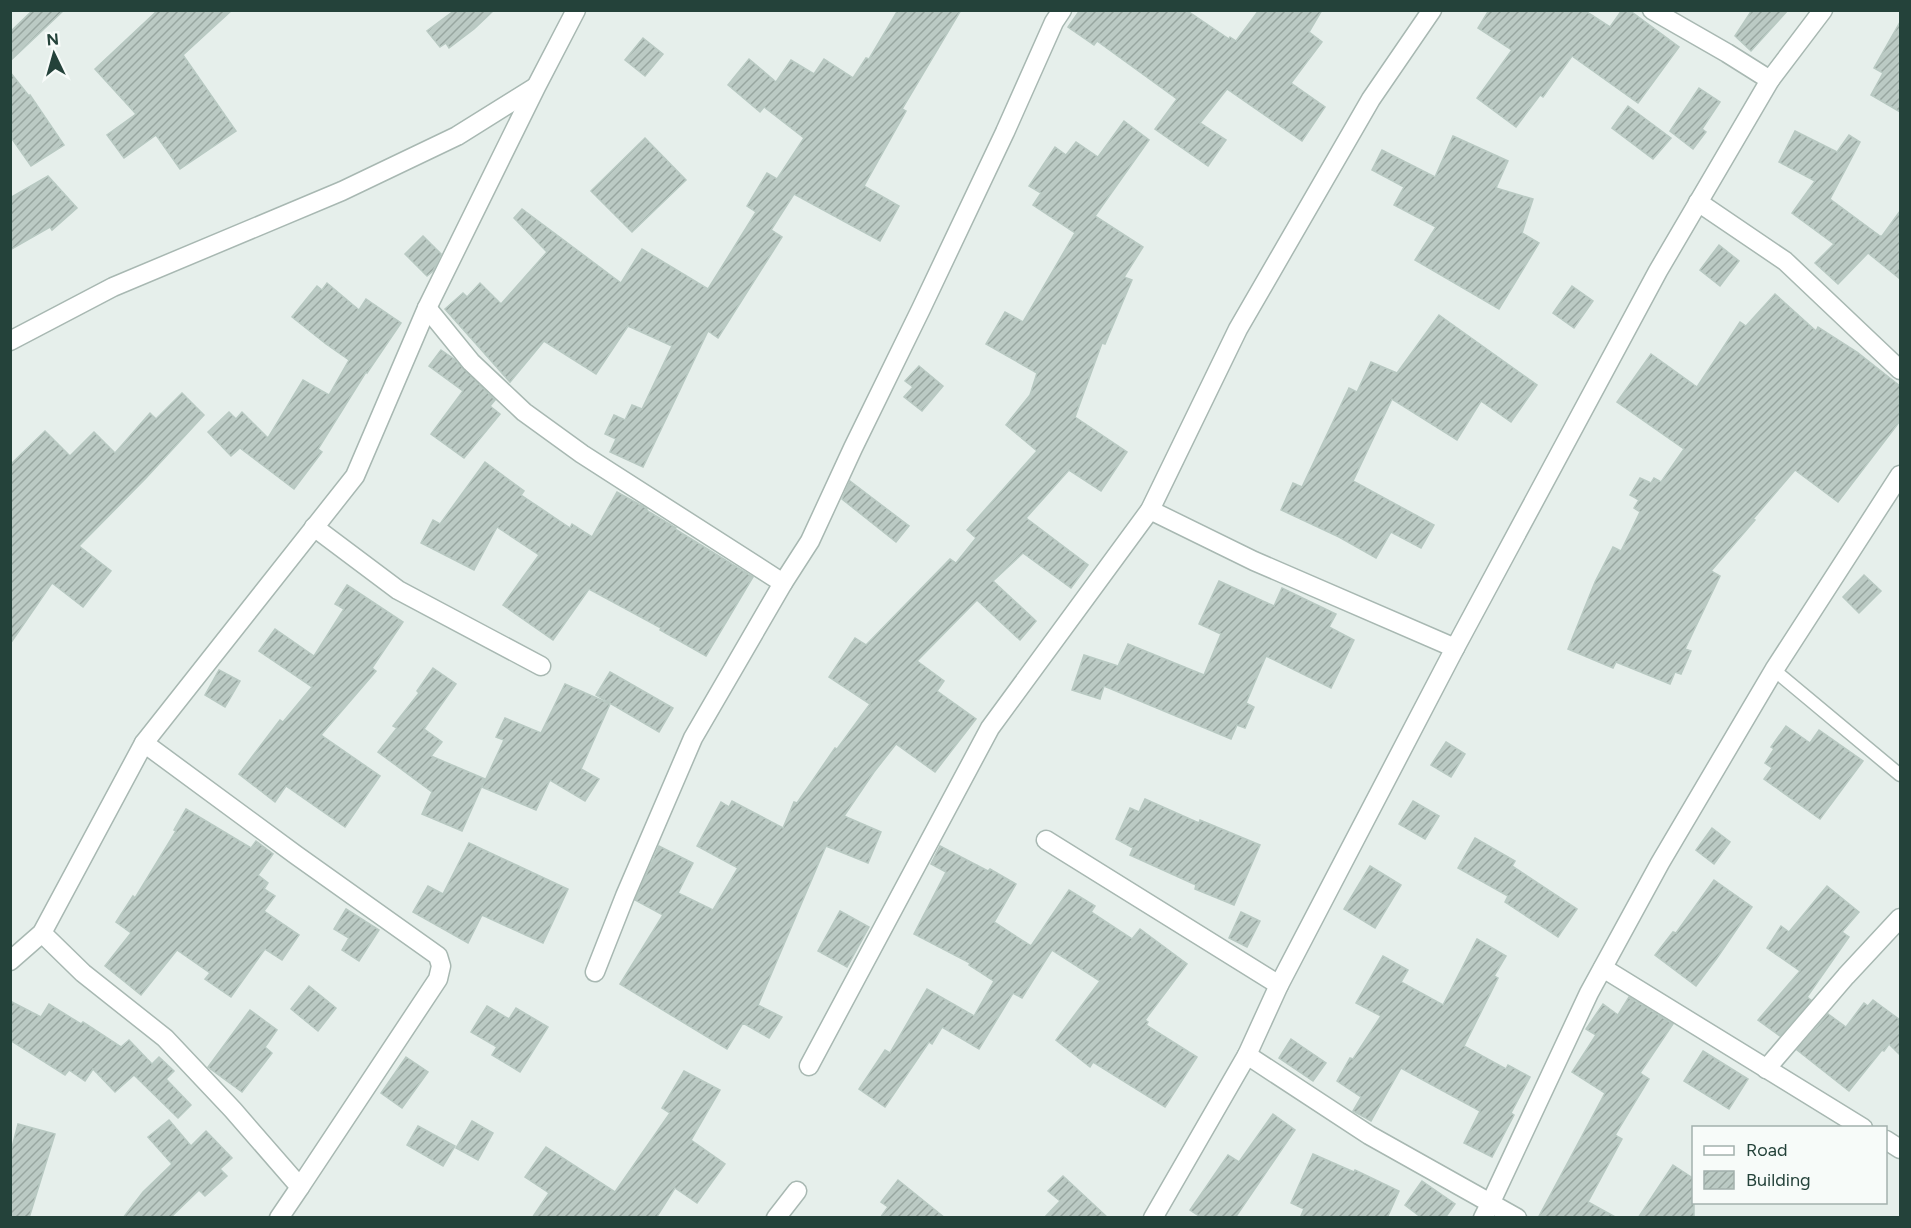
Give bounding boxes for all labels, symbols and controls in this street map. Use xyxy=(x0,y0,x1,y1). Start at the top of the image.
north arrow xyxy=(24,24,84,84)
text: N xyxy=(46,30,60,50)
legend xyxy=(1692,1126,1887,1204)
text: Road xyxy=(1746,1139,1787,1161)
text: Building xyxy=(1746,1169,1811,1191)

